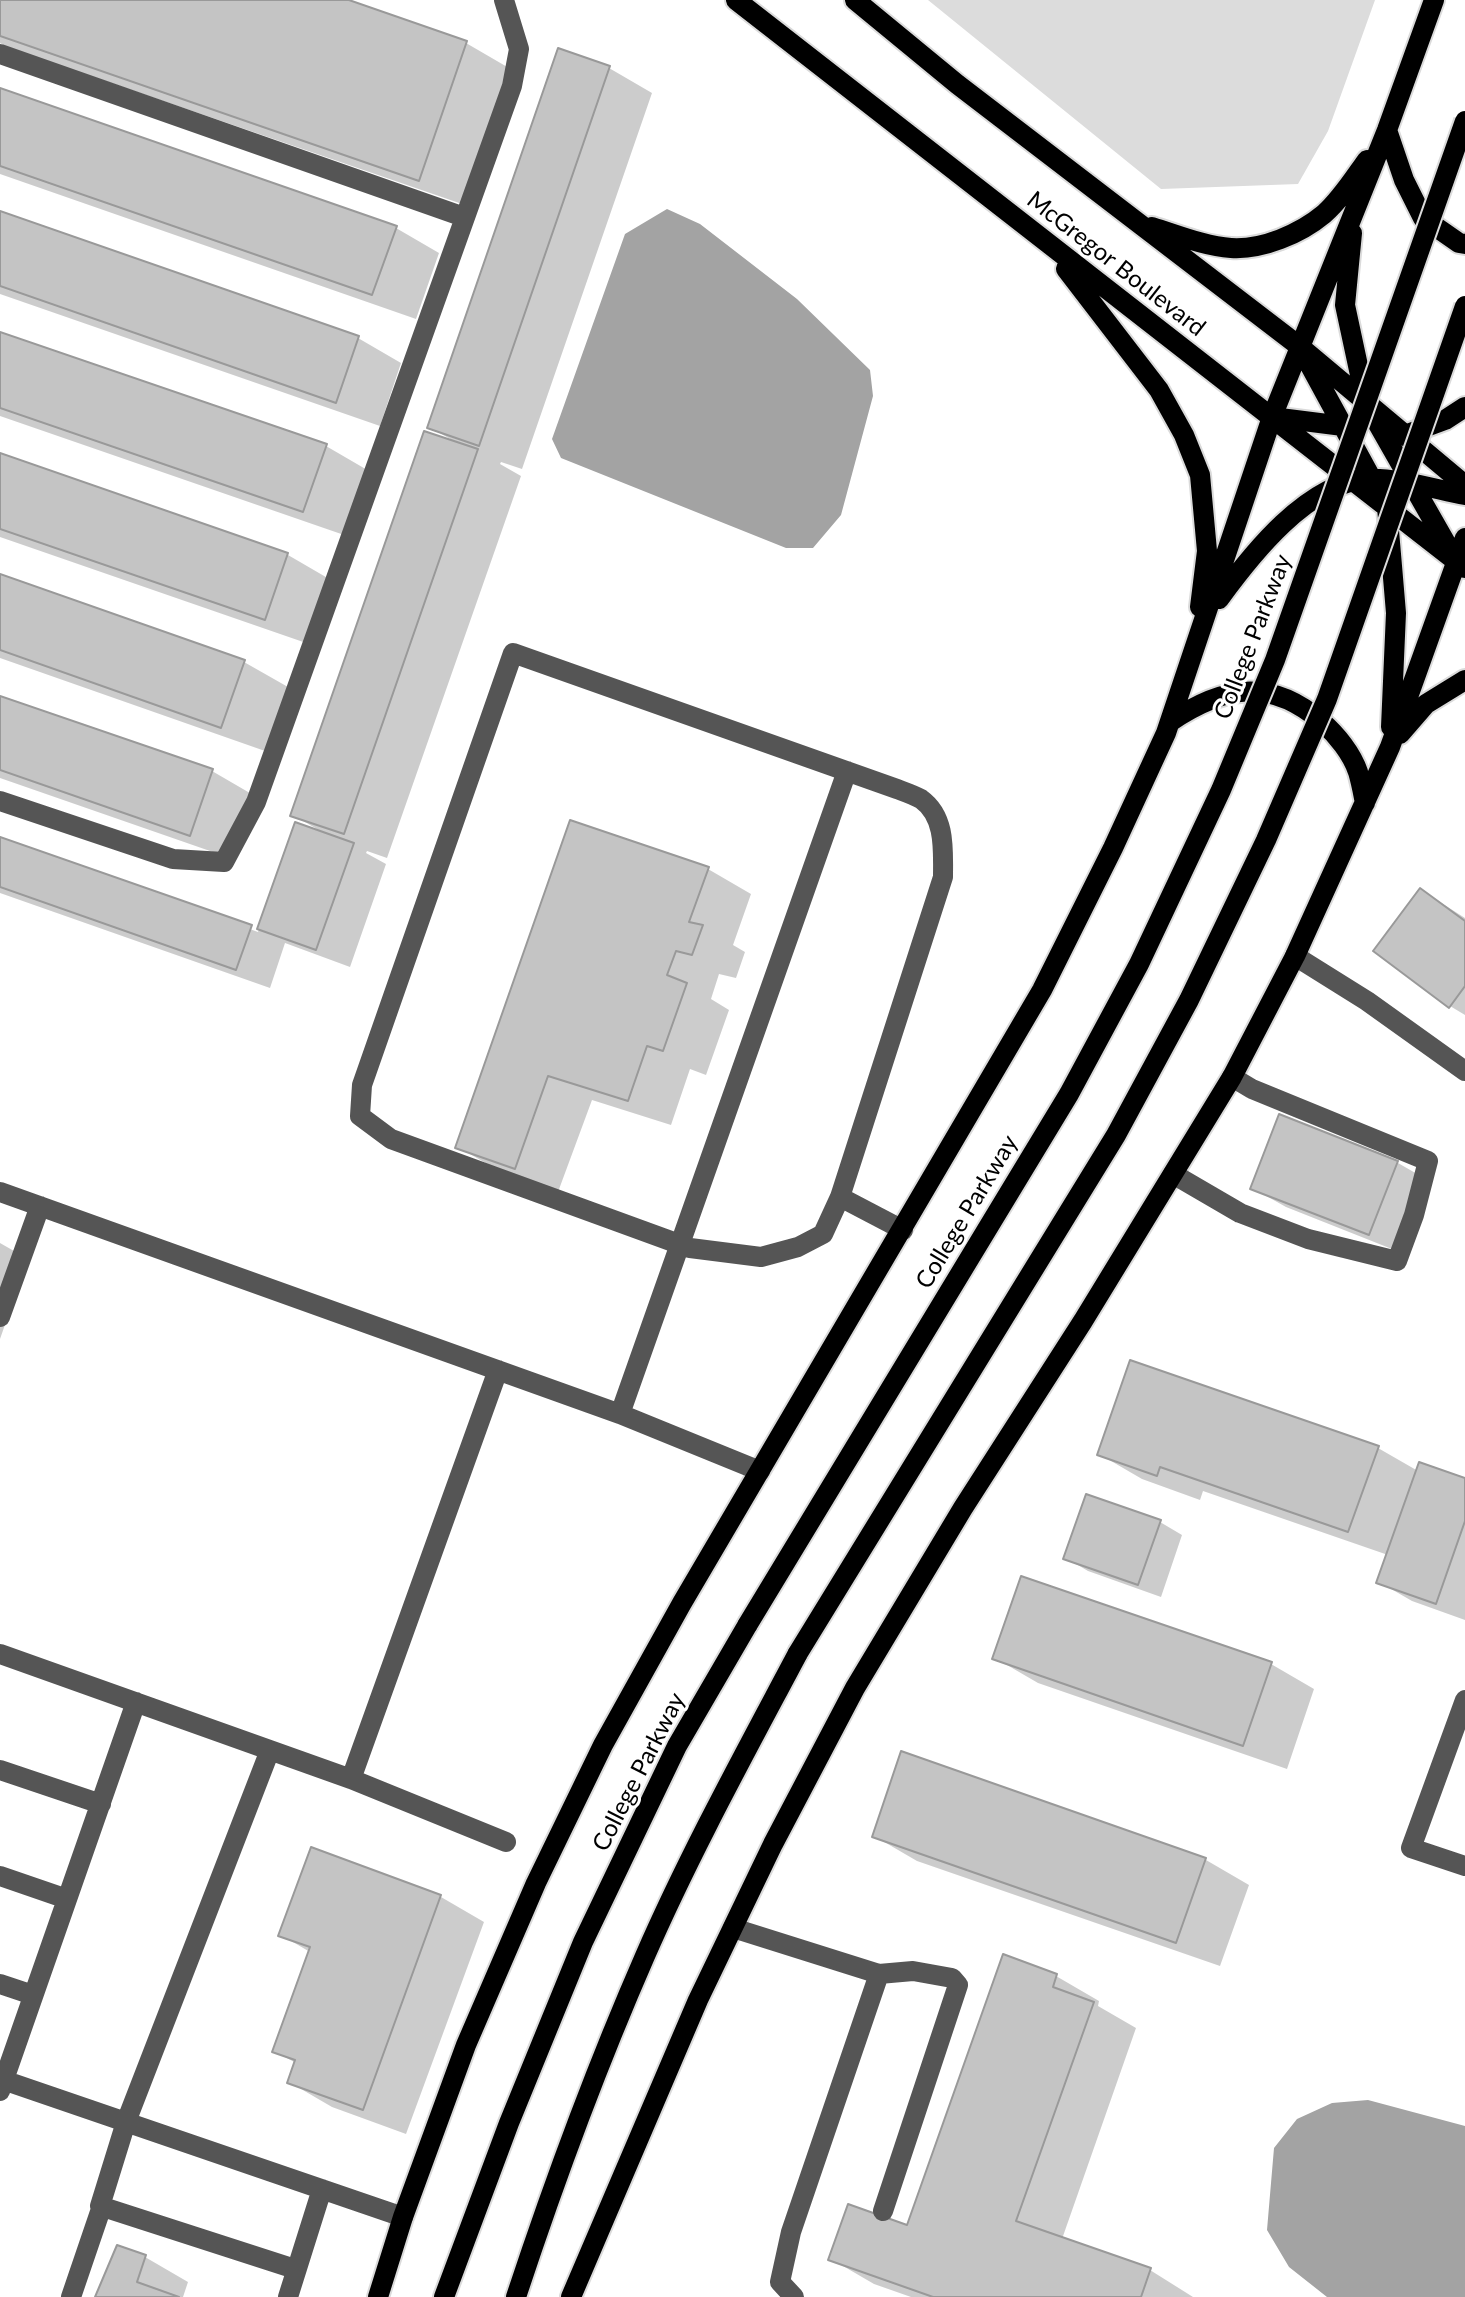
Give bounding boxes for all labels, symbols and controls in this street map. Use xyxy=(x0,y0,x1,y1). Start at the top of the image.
street label: McGregor Boulevard xyxy=(1021,185,1211,343)
street label: College Parkway xyxy=(1208,551,1298,723)
street label: College Parkway xyxy=(910,1130,1024,1294)
street label: College Parkway xyxy=(587,1688,691,1856)

